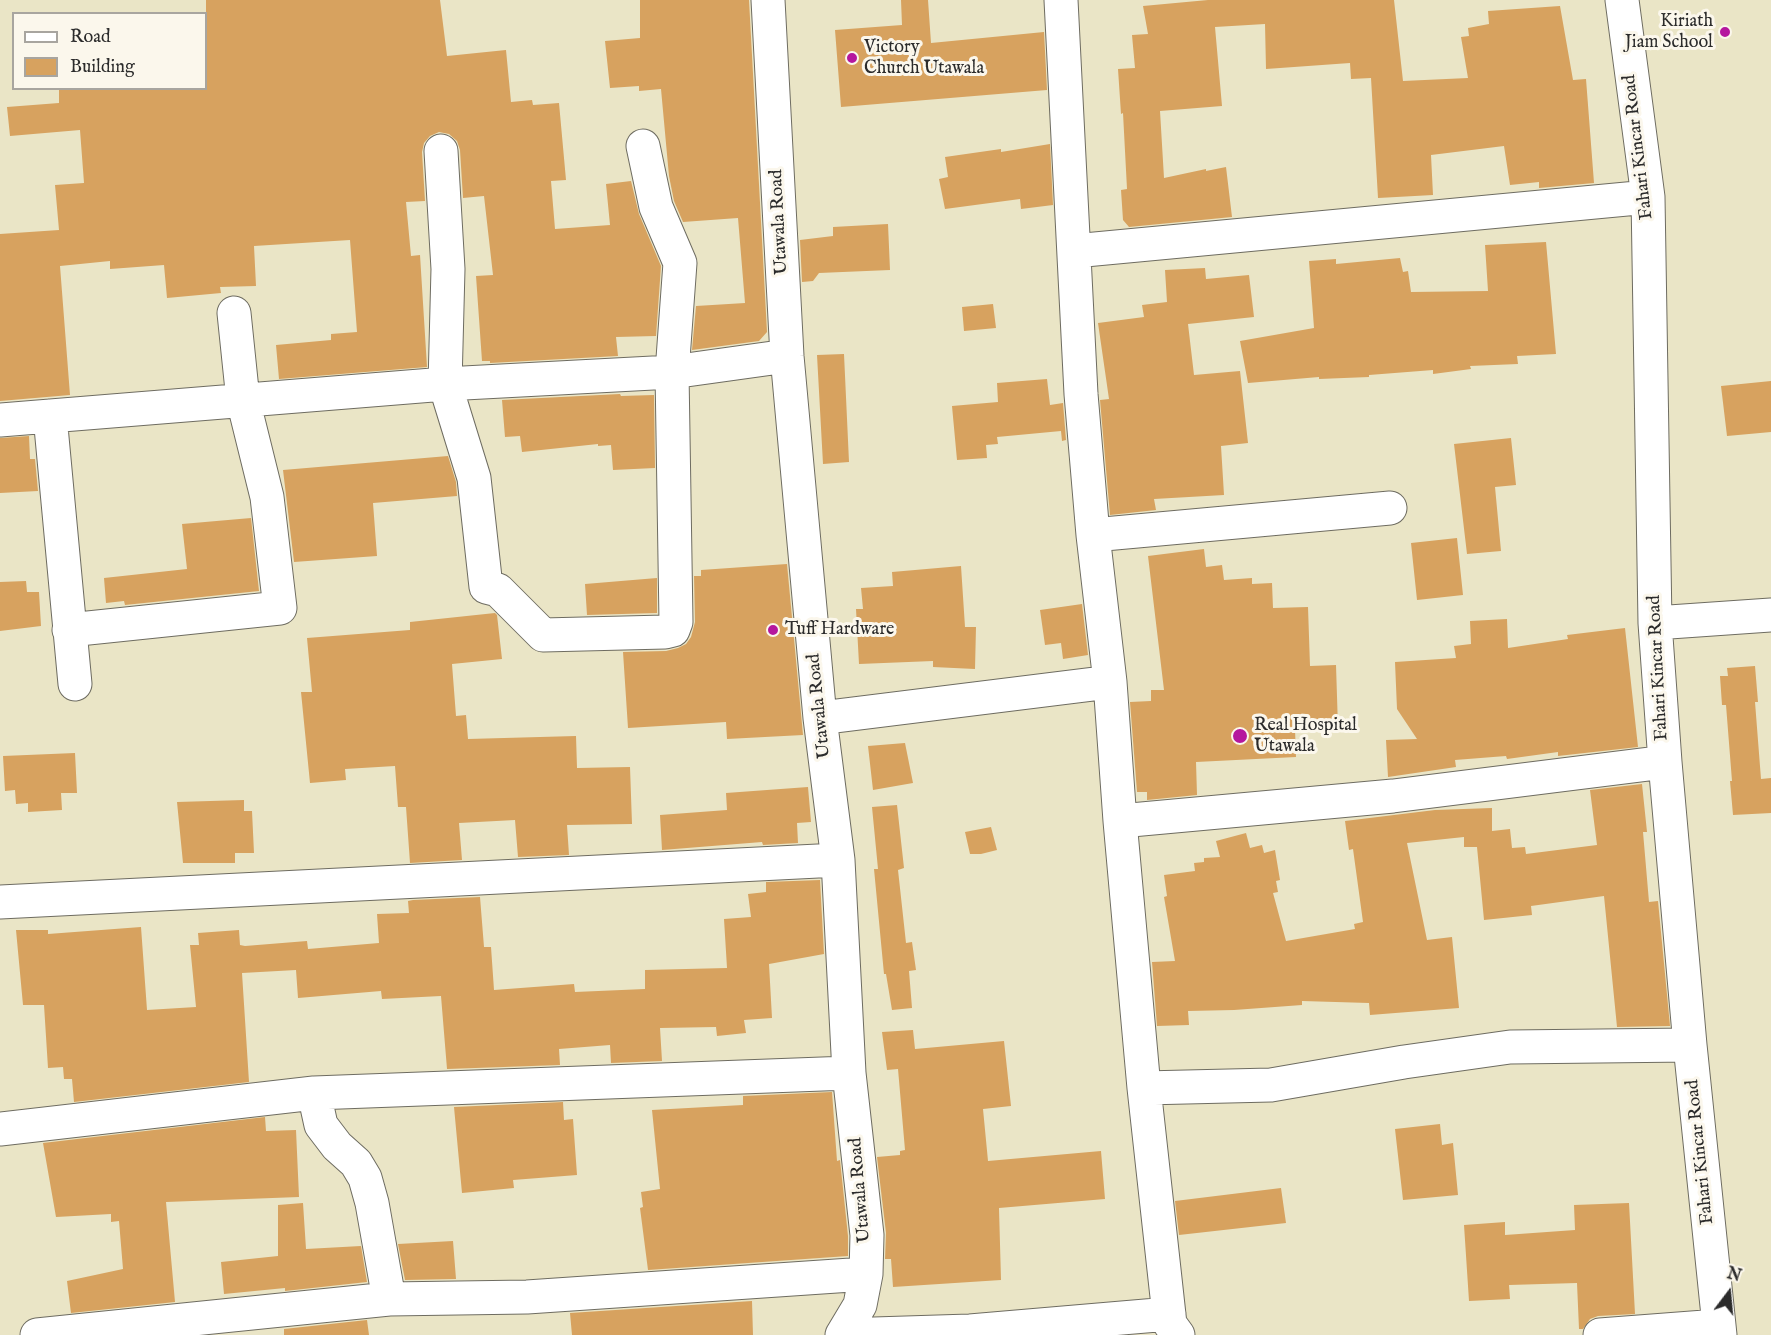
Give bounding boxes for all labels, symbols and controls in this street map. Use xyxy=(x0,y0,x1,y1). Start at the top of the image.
place label: Kiriath Jiam School xyxy=(1625,11,1713,54)
legend xyxy=(12,12,207,90)
marker: Kiriath Jiam School xyxy=(1718,25,1732,39)
text: Road xyxy=(70,26,111,49)
place label: Victory Church Utawala xyxy=(864,37,984,80)
marker: Victory Church Utawala xyxy=(845,51,859,65)
text: Building xyxy=(70,56,135,79)
street label: Fahari Kincar Road xyxy=(1619,73,1659,221)
street label: Utawala Road xyxy=(766,169,794,275)
street label: Fahari Kincar Road xyxy=(1644,595,1674,741)
place label: Tuff Hardware xyxy=(785,619,894,641)
marker: Tuff Hardware xyxy=(766,623,780,637)
street label: Utawala Road xyxy=(804,652,836,760)
place label: Real Hospital Utawala xyxy=(1254,715,1357,758)
marker: Real Hospital Utawala xyxy=(1231,727,1249,745)
street label: Fahari Kincar Road xyxy=(1683,1078,1719,1226)
street label: Utawala Road xyxy=(846,1137,876,1243)
north arrow xyxy=(1699,1263,1759,1323)
text: N xyxy=(1725,1264,1743,1287)

